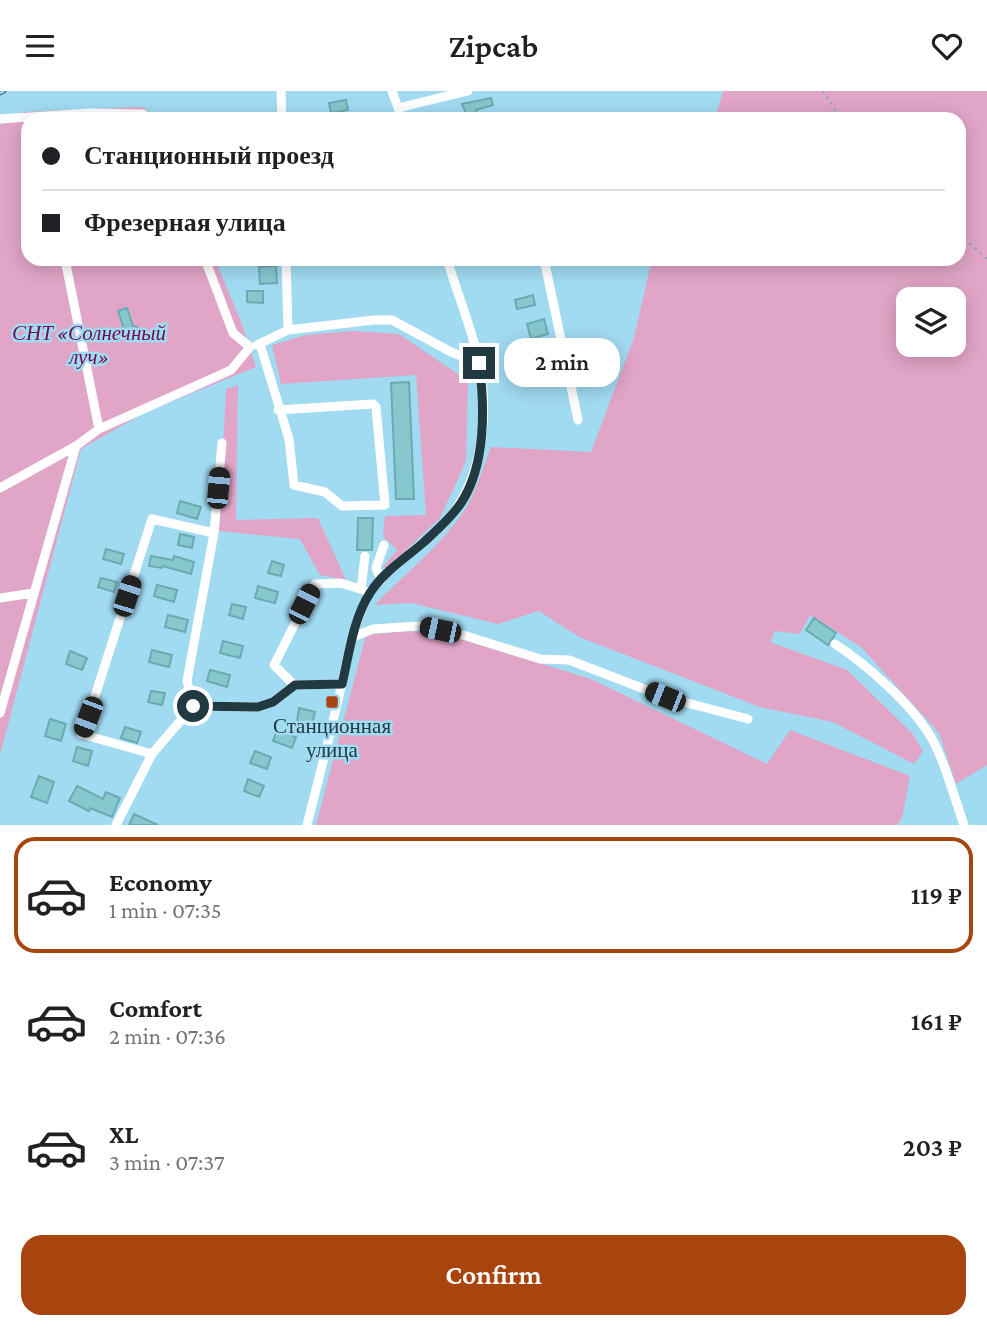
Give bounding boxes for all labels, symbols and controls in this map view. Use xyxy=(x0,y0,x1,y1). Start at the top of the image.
icon: menu xyxy=(21,27,59,65)
icon: heart xyxy=(928,27,966,65)
text: Zipcab xyxy=(449,28,538,64)
text: Станционный проезд xyxy=(84,141,334,170)
text: Фрезерная улица xyxy=(84,208,286,237)
map controls xyxy=(896,287,966,357)
button: layers xyxy=(896,287,966,357)
park label: СНТ «Солнечный луч» xyxy=(12,321,167,369)
callout: 2 min xyxy=(504,338,619,387)
route end xyxy=(463,347,495,379)
text: 2 min xyxy=(535,349,589,375)
car xyxy=(206,466,231,510)
car xyxy=(111,573,144,619)
car xyxy=(286,581,323,627)
car xyxy=(418,615,463,645)
car xyxy=(642,679,689,715)
route start xyxy=(177,690,209,722)
car xyxy=(71,694,106,740)
marker: Станционная улица xyxy=(324,694,340,710)
place label: Станционная улица xyxy=(273,714,391,762)
icon: car xyxy=(25,864,88,927)
text: Economy xyxy=(109,868,212,897)
text: 119 ₽ xyxy=(911,881,962,910)
text: 1 min · 07:35 xyxy=(109,897,222,923)
icon: car xyxy=(25,990,88,1053)
text: Comfort xyxy=(109,994,202,1023)
text: 161 ₽ xyxy=(911,1007,962,1036)
text: 2 min · 07:36 xyxy=(109,1023,226,1049)
icon: car xyxy=(25,1116,88,1179)
text: XL xyxy=(109,1120,138,1149)
text: 203 ₽ xyxy=(903,1133,962,1162)
text: 3 min · 07:37 xyxy=(109,1149,225,1175)
button: Confirm xyxy=(21,1235,966,1315)

